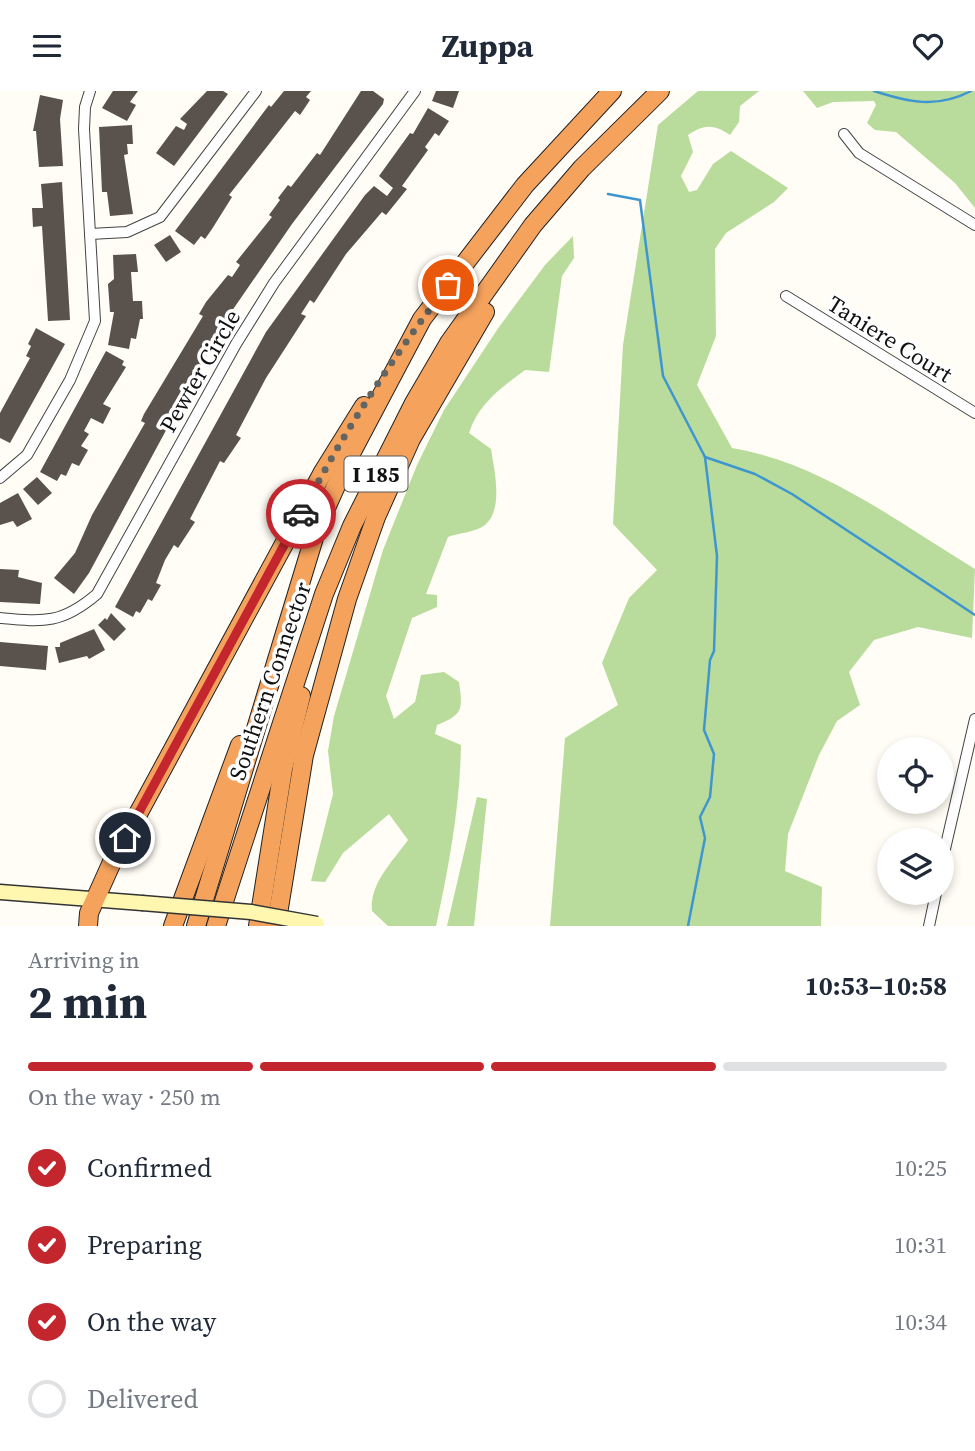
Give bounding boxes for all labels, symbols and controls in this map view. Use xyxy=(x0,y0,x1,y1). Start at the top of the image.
text: Zuppa xyxy=(441,24,534,68)
icon: menu xyxy=(28,27,66,65)
icon: heart xyxy=(909,27,947,65)
pin xyxy=(418,255,478,315)
icon: bag xyxy=(429,266,467,304)
street label: Taniere Court xyxy=(821,288,959,390)
street label: Pewter Circle xyxy=(152,304,248,438)
road number: I 185 xyxy=(344,457,408,491)
courier xyxy=(266,479,336,549)
icon: car xyxy=(282,495,320,533)
street label: Southern Connector xyxy=(221,577,319,784)
map controls xyxy=(877,737,954,905)
button: locate xyxy=(877,737,954,814)
pin xyxy=(95,808,155,868)
icon: home xyxy=(106,819,144,857)
button: layers xyxy=(877,828,954,905)
text: Arriving in xyxy=(28,944,140,976)
text: 10:53–10:58 xyxy=(805,968,947,1004)
text: 2 min xyxy=(28,970,147,1033)
text: On the way · 250 m xyxy=(28,1081,221,1113)
icon: check xyxy=(28,1149,66,1187)
text: Confirmed xyxy=(87,1150,212,1186)
text: 10:25 xyxy=(894,1152,947,1184)
icon: check xyxy=(28,1226,66,1264)
text: Preparing xyxy=(87,1227,202,1263)
text: 10:31 xyxy=(894,1229,947,1261)
icon: check xyxy=(28,1303,66,1341)
text: On the way xyxy=(87,1304,216,1340)
text: 10:34 xyxy=(894,1306,947,1338)
text: Delivered xyxy=(87,1381,198,1417)

